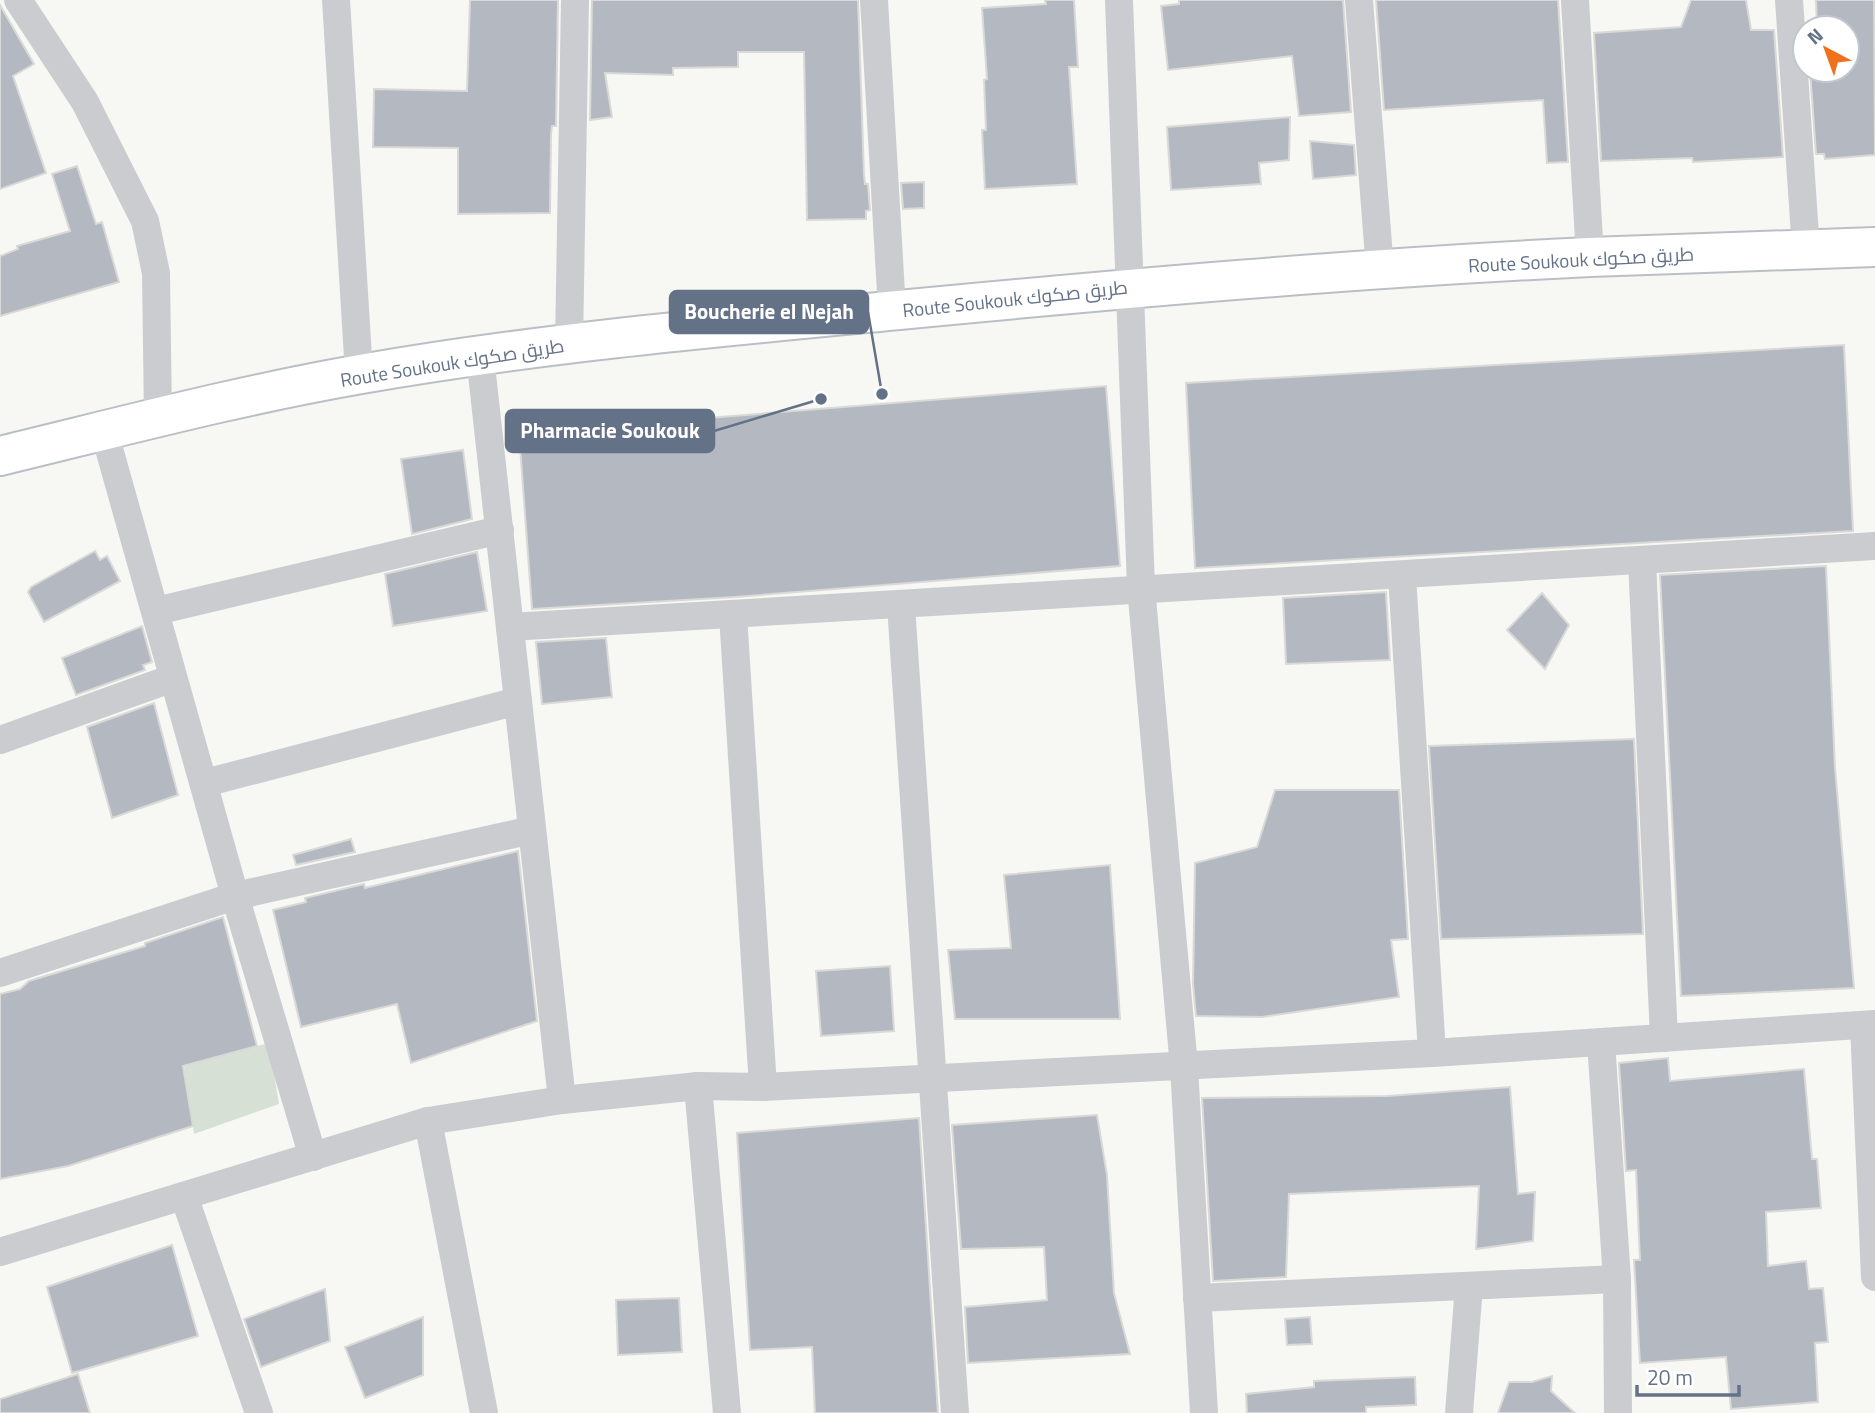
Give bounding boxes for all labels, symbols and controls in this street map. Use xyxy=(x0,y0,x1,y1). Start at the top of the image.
north arrow xyxy=(1791,14,1861,84)
text: N xyxy=(1800,21,1829,51)
street label: Route Soukouk طريق صكوك xyxy=(1467,239,1695,279)
street label: Route Soukouk طريق صكوك xyxy=(901,272,1129,324)
callout: Boucherie el Nejah xyxy=(670,291,868,333)
text: Boucherie el Nejah xyxy=(684,295,854,327)
street label: Route Soukouk طريق صكوك xyxy=(338,330,566,394)
callout: Pharmacie Soukouk xyxy=(506,410,714,452)
text: Pharmacie Soukouk xyxy=(520,414,700,446)
scale bar xyxy=(1637,1354,1738,1398)
text: 20 m xyxy=(1647,1361,1693,1393)

